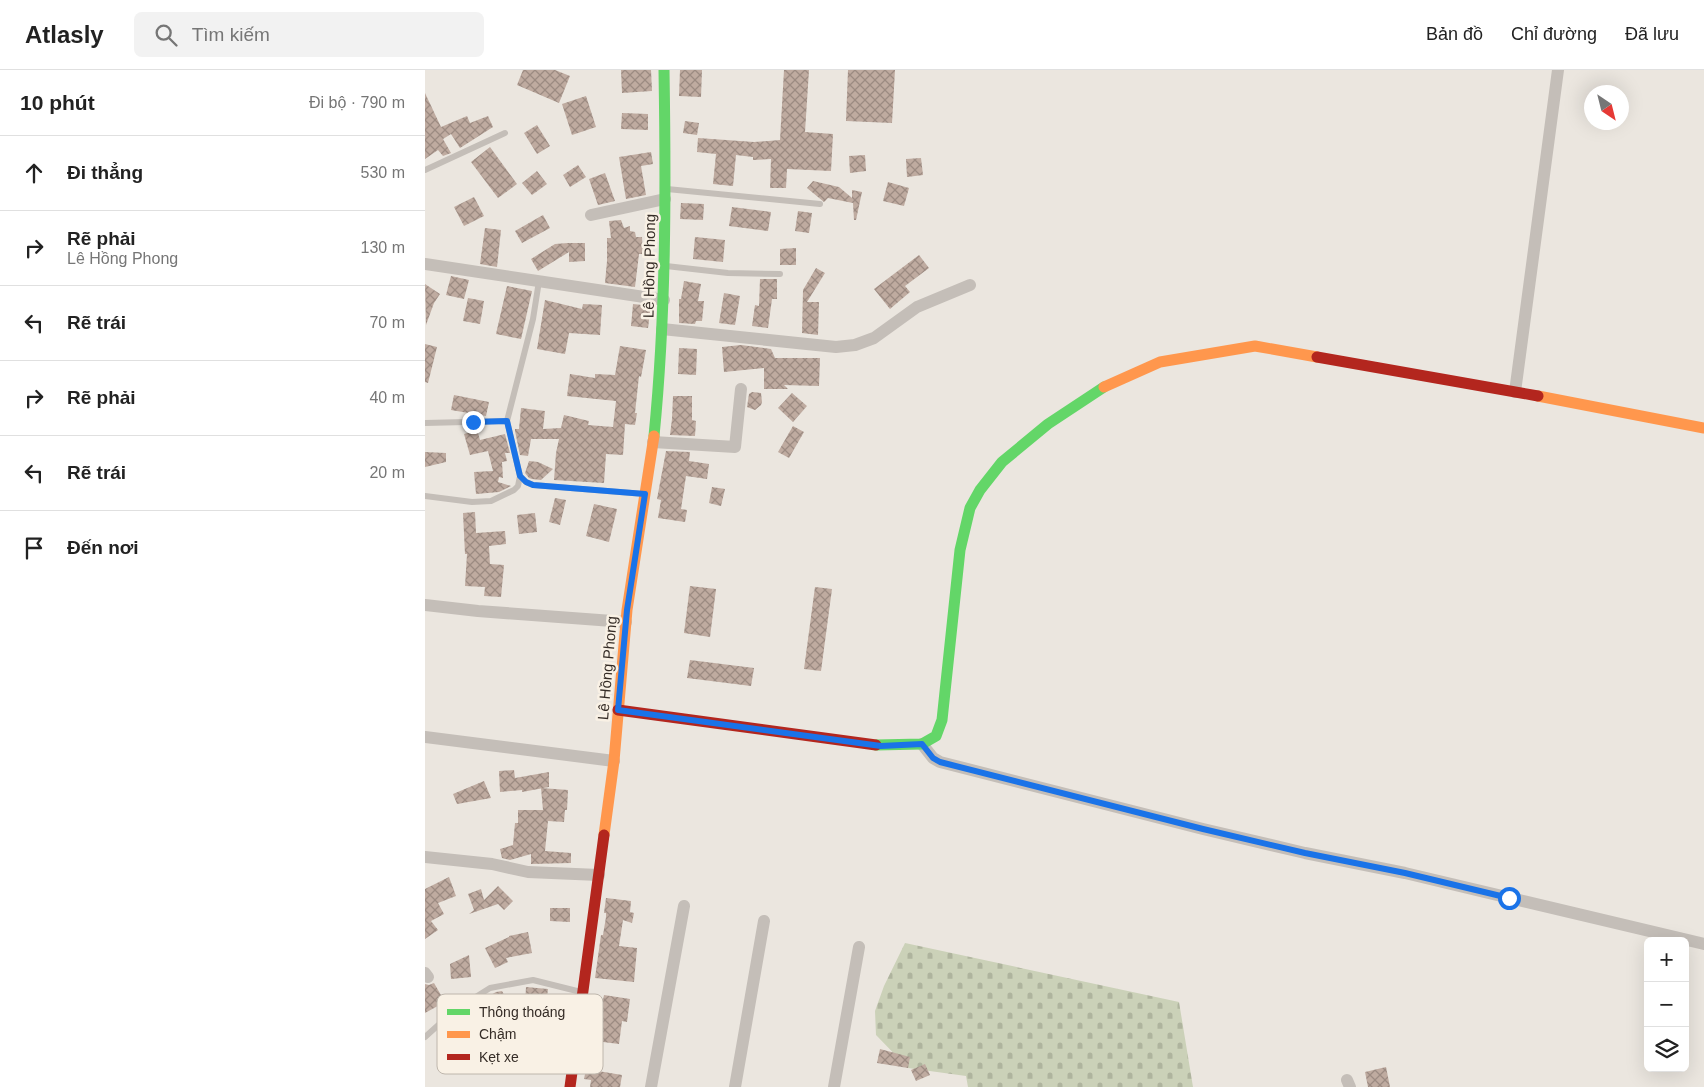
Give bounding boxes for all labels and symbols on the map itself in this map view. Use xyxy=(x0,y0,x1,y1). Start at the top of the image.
north arrow xyxy=(1584,85,1629,130)
street label: Lê Hồng Phong xyxy=(640,214,658,318)
route end xyxy=(462,411,485,434)
street label: Lê Hồng Phong xyxy=(594,615,620,721)
route start xyxy=(1498,887,1521,910)
legend xyxy=(437,994,603,1074)
text: Thông thoáng xyxy=(479,1004,565,1020)
text: Chậm xyxy=(479,1026,516,1042)
text: Kẹt xe xyxy=(479,1049,519,1065)

